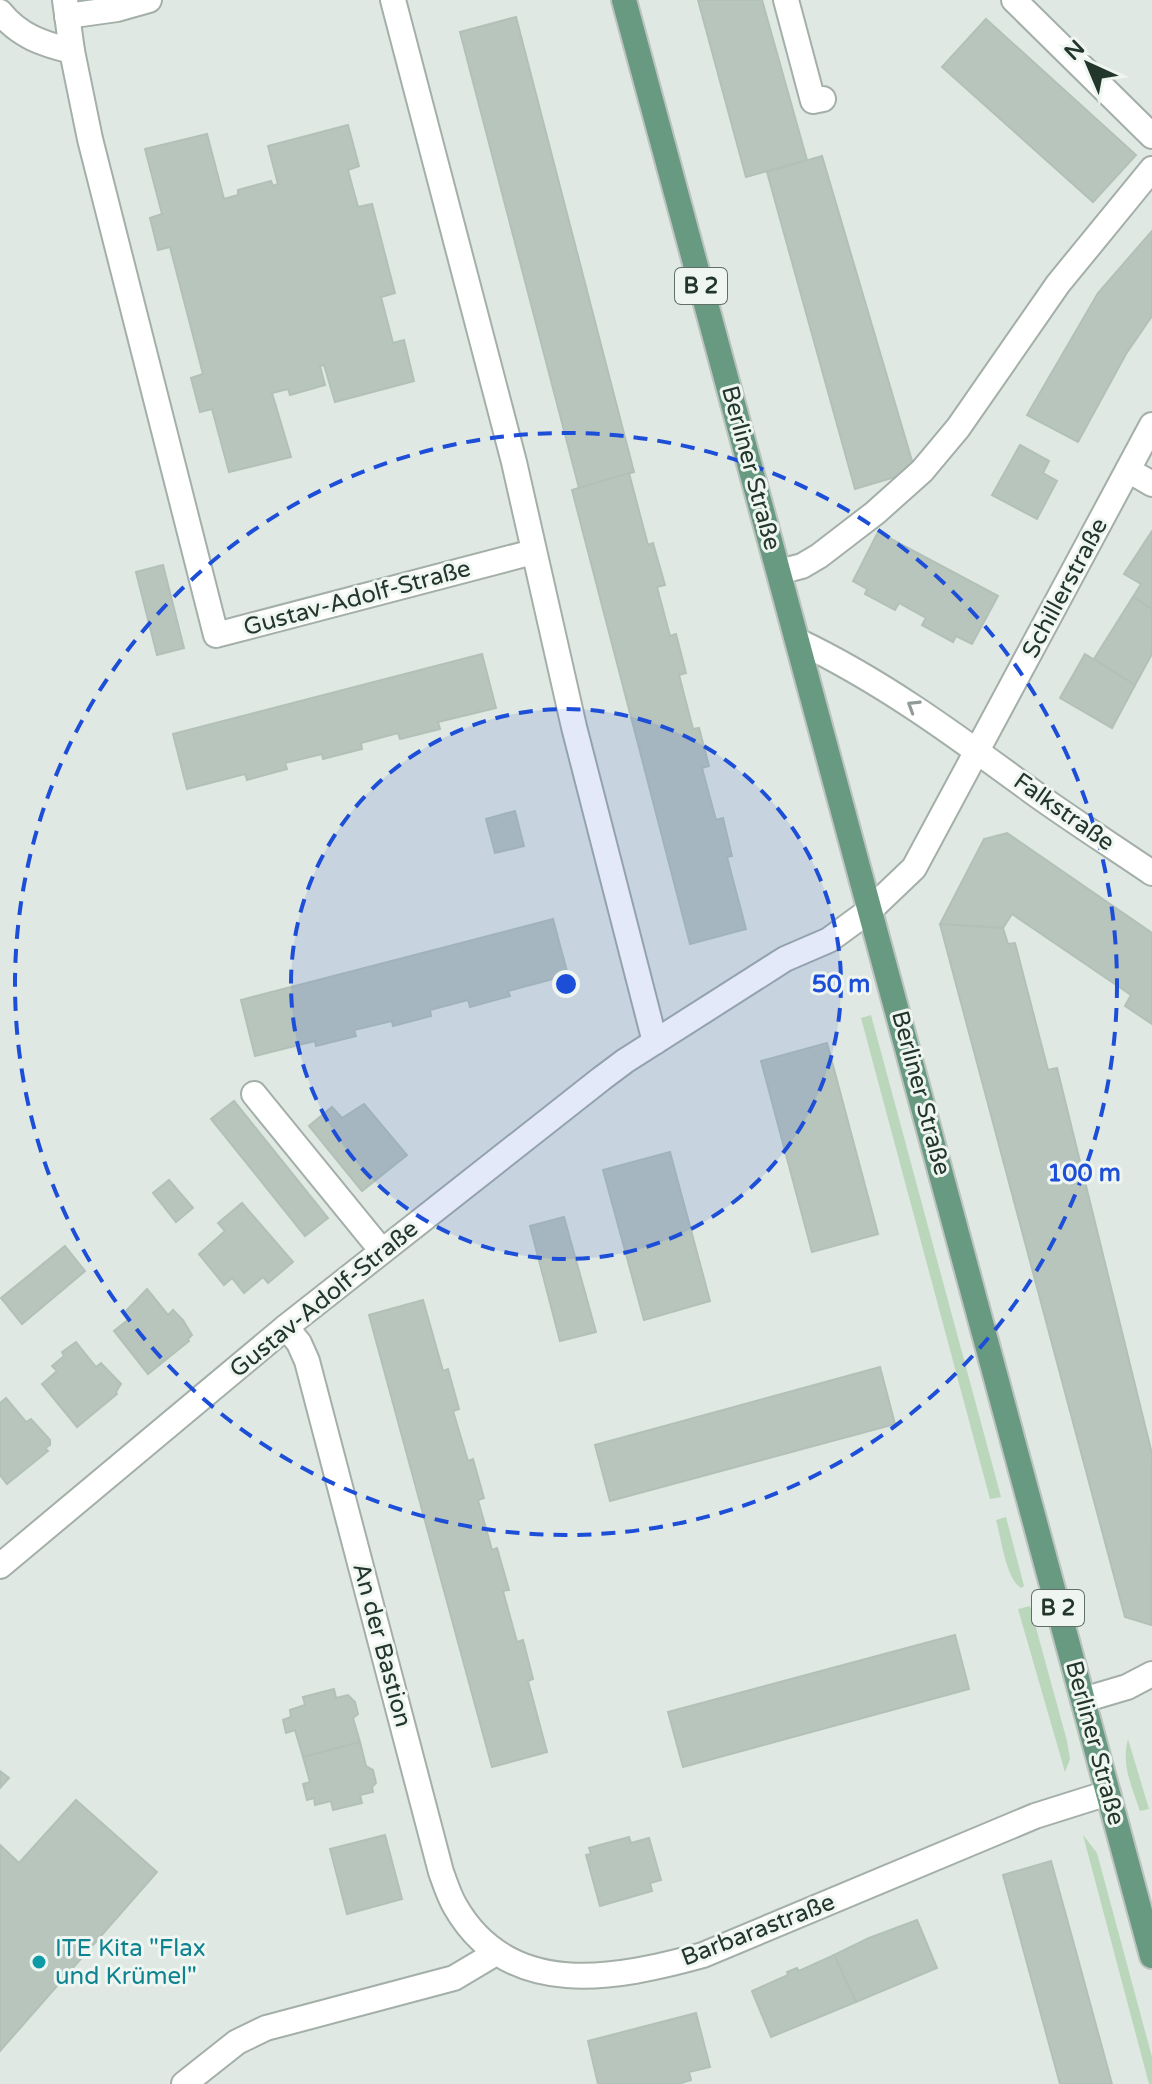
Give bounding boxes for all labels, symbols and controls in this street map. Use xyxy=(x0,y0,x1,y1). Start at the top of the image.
north arrow xyxy=(1048,24,1128,104)
text: N xyxy=(1059,35,1090,66)
road number: B 2 xyxy=(675,268,727,304)
street label: Berliner Straße xyxy=(715,383,787,553)
street label: Schillerstraße xyxy=(1016,513,1114,663)
street label: Gustav-Adolf-Straße xyxy=(240,554,474,642)
one-way arrow xyxy=(907,701,922,716)
street label: Falkstraße xyxy=(1008,767,1120,857)
centre of rings xyxy=(552,970,580,998)
text: 50 m xyxy=(812,970,870,999)
street label: Berliner Straße xyxy=(885,1008,957,1178)
text: 100 m xyxy=(1047,1159,1121,1188)
street label: Gustav-Adolf-Straße xyxy=(224,1214,424,1384)
street label: An der Bastion xyxy=(346,1560,418,1730)
road number: B 2 xyxy=(1032,1590,1084,1626)
street label: Berliner Straße xyxy=(1059,1658,1131,1828)
street label: Barbarastraße xyxy=(677,1887,839,1973)
place label: ITE Kita "Flax und Krümel" xyxy=(55,1934,206,1991)
marker: ITE Kita "Flax und Krümel" xyxy=(30,1953,48,1971)

